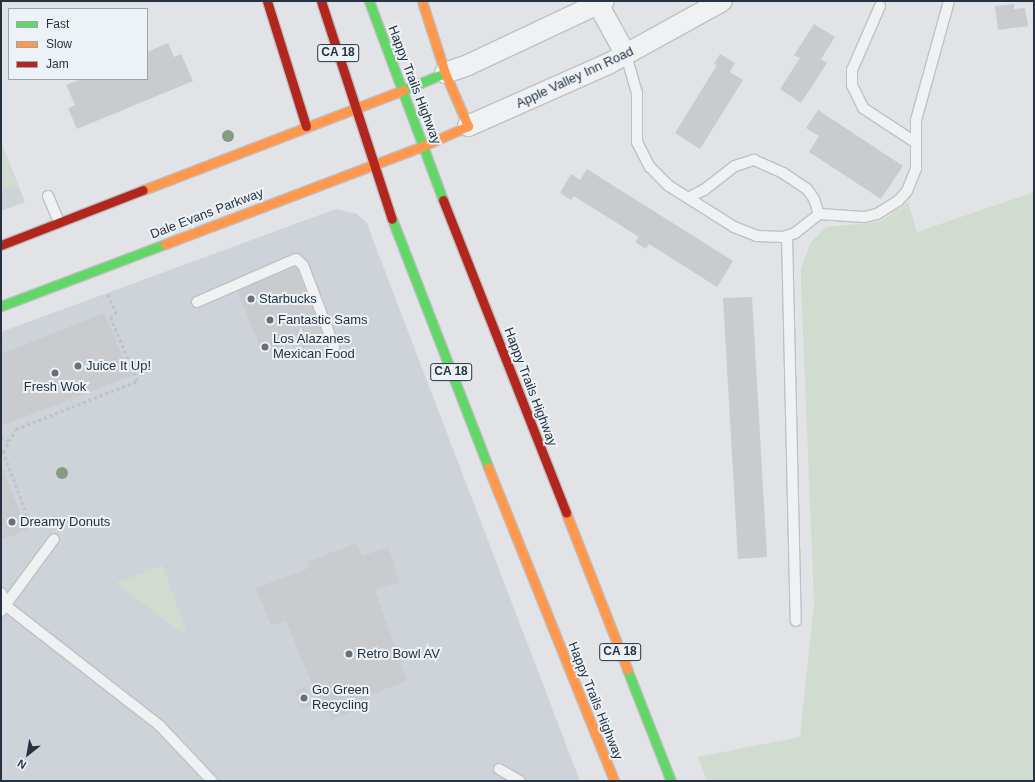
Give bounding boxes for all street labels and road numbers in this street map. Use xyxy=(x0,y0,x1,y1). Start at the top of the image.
street label: Happy Trails Highway xyxy=(384,23,444,147)
road number: CA 18 xyxy=(316,43,360,63)
street label: Apple Valley Inn Road xyxy=(514,44,636,112)
street label: Dale Evans Parkway xyxy=(148,185,266,243)
street label: Happy Trails Highway xyxy=(500,325,560,449)
road number: CA 18 xyxy=(429,362,473,382)
street label: Happy Trails Highway xyxy=(564,640,626,762)
road number: CA 18 xyxy=(598,642,642,662)

